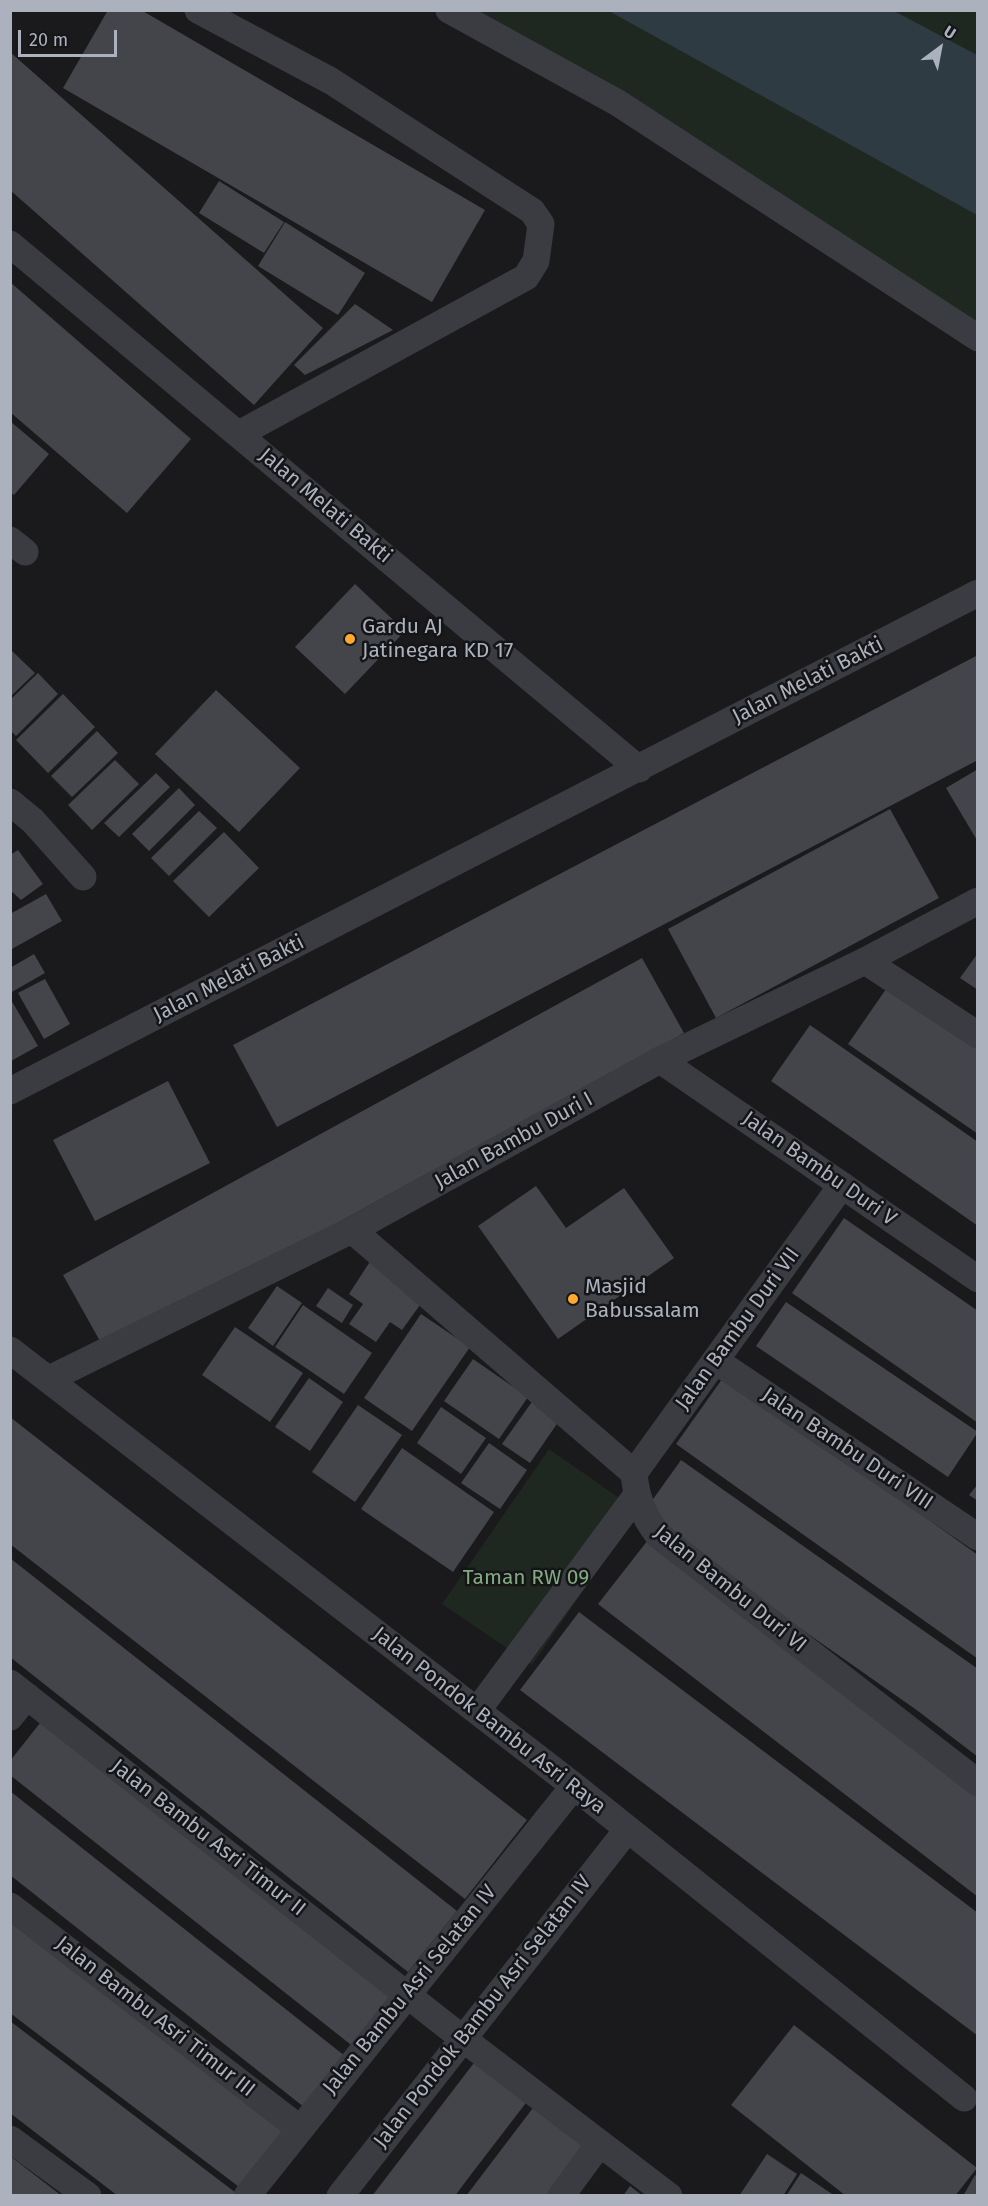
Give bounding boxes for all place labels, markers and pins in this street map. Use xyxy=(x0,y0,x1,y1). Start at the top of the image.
place label: Gardu AJ Jatinegara KD 17 xyxy=(362,614,513,664)
marker: Gardu AJ Jatinegara KD 17 xyxy=(343,632,357,646)
place label: Masjid Babussalam xyxy=(585,1274,700,1324)
marker: Masjid Babussalam xyxy=(566,1292,580,1306)

